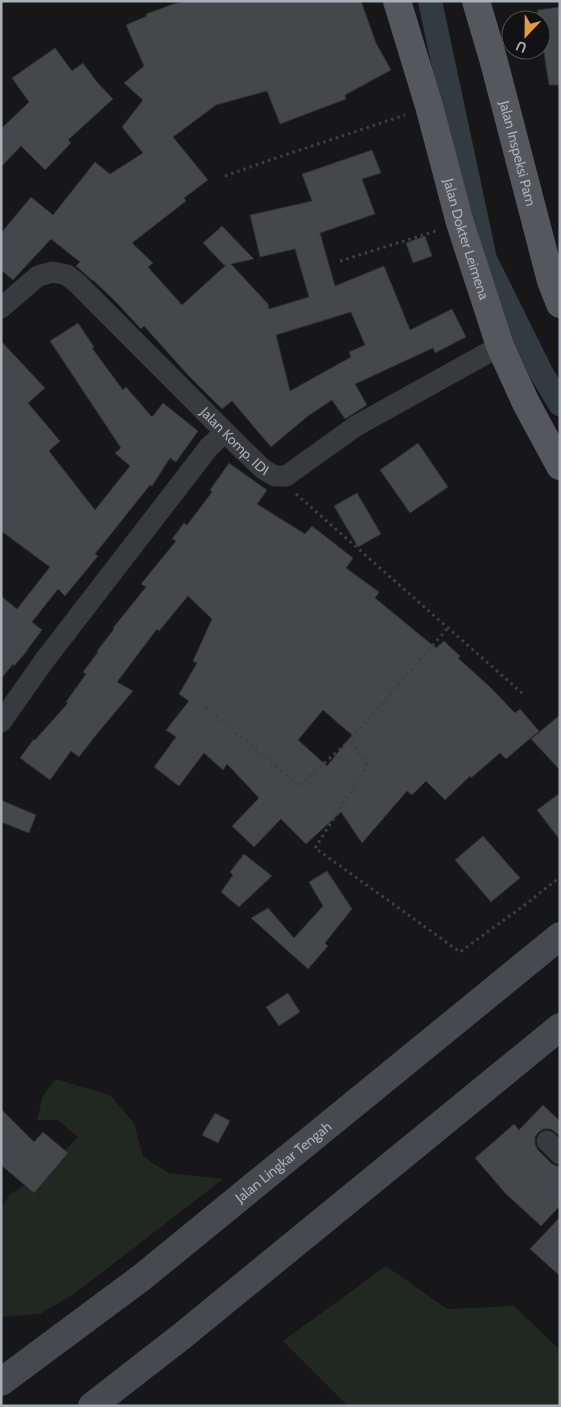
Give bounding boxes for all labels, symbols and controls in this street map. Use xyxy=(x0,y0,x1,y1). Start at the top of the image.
north arrow xyxy=(501,10,551,60)
text: U xyxy=(513,37,529,57)
street label: Jalan Inspeksi Pam xyxy=(495,98,540,208)
street label: Jalan Dokter Leimena xyxy=(439,176,493,302)
street label: Jalan Komp. IDI xyxy=(196,403,272,479)
street label: Jalan Lingkar Tengah xyxy=(231,1117,335,1207)

